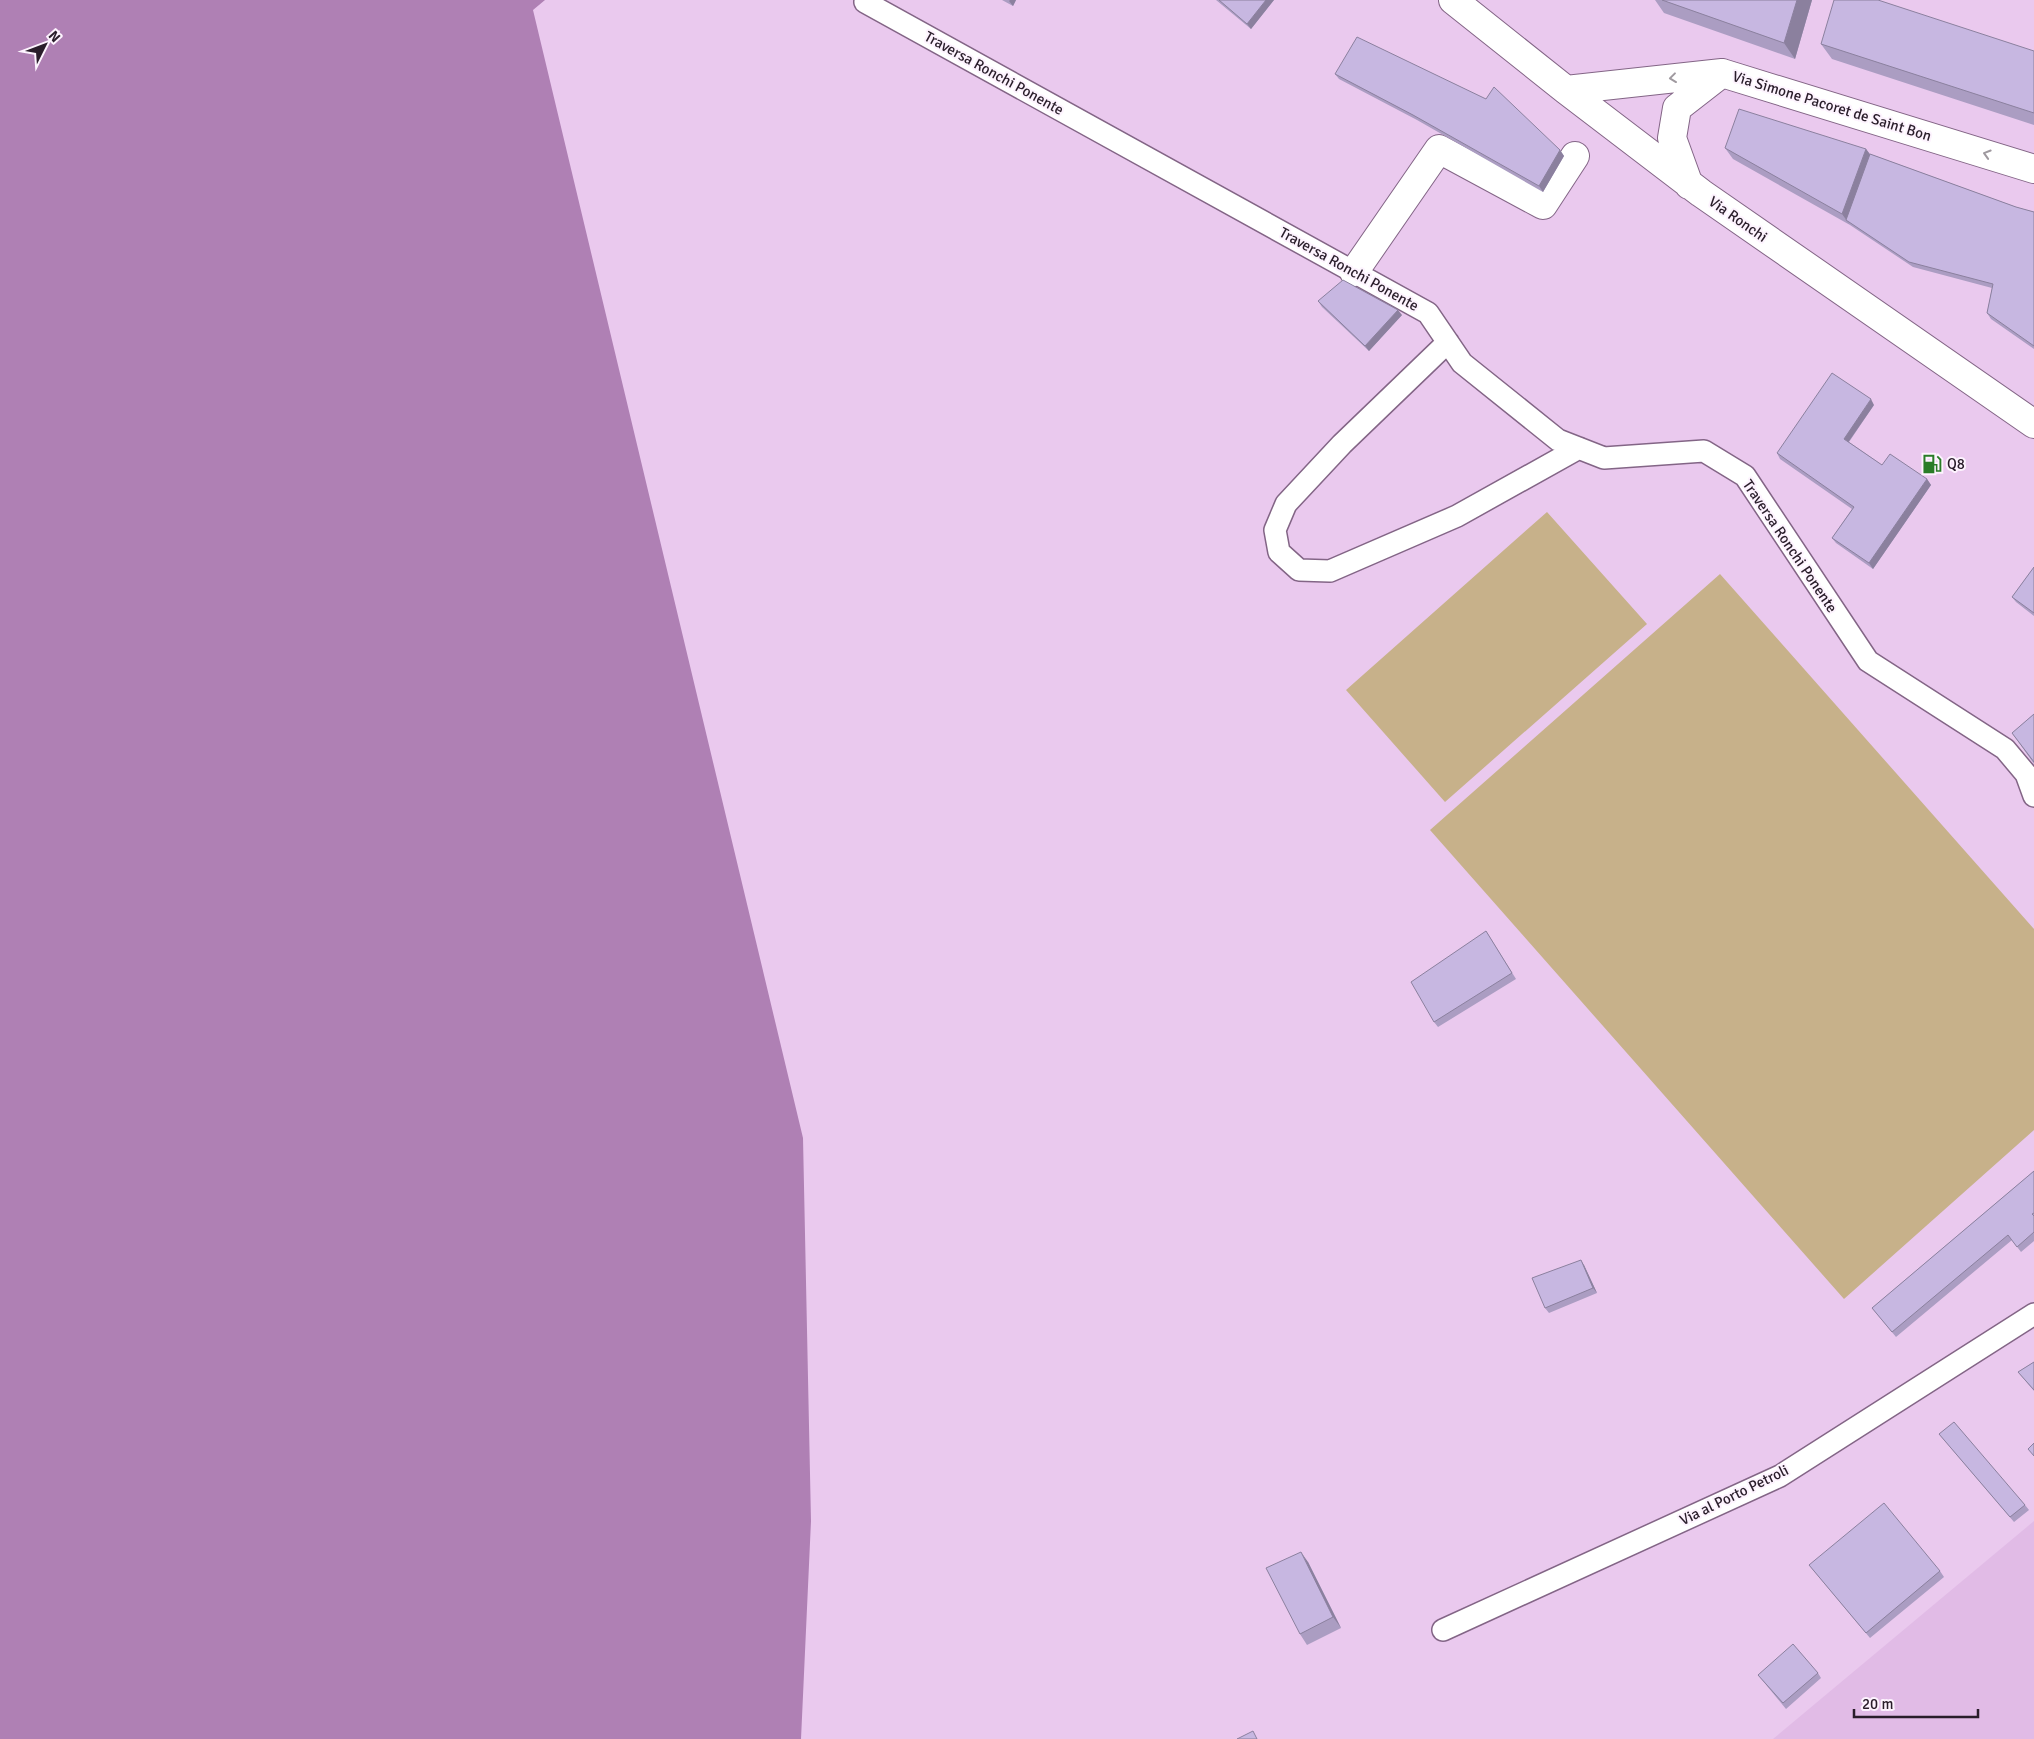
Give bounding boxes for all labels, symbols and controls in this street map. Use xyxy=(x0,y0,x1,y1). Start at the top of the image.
north arrow xyxy=(20,20,70,70)
text: N xyxy=(45,27,64,46)
street label: Traversa Ronchi Ponente xyxy=(921,27,1067,119)
street label: Via Simone Pacoret de Saint Bon xyxy=(1730,67,1934,145)
one-way arrow xyxy=(1669,72,1677,83)
one-way arrow xyxy=(1984,150,1992,160)
street label: Via Ronchi xyxy=(1705,192,1771,246)
street label: Traversa Ronchi Ponente xyxy=(1276,223,1422,315)
fuel station icon: Q8 xyxy=(1921,453,1943,475)
place label: Q8 xyxy=(1947,455,1965,473)
street label: Traversa Ronchi Ponente xyxy=(1739,476,1841,616)
street label: Via al Porto Petroli xyxy=(1677,1461,1791,1529)
scale bar xyxy=(1854,1686,1978,1718)
text: 20 m xyxy=(1862,1695,1893,1713)

